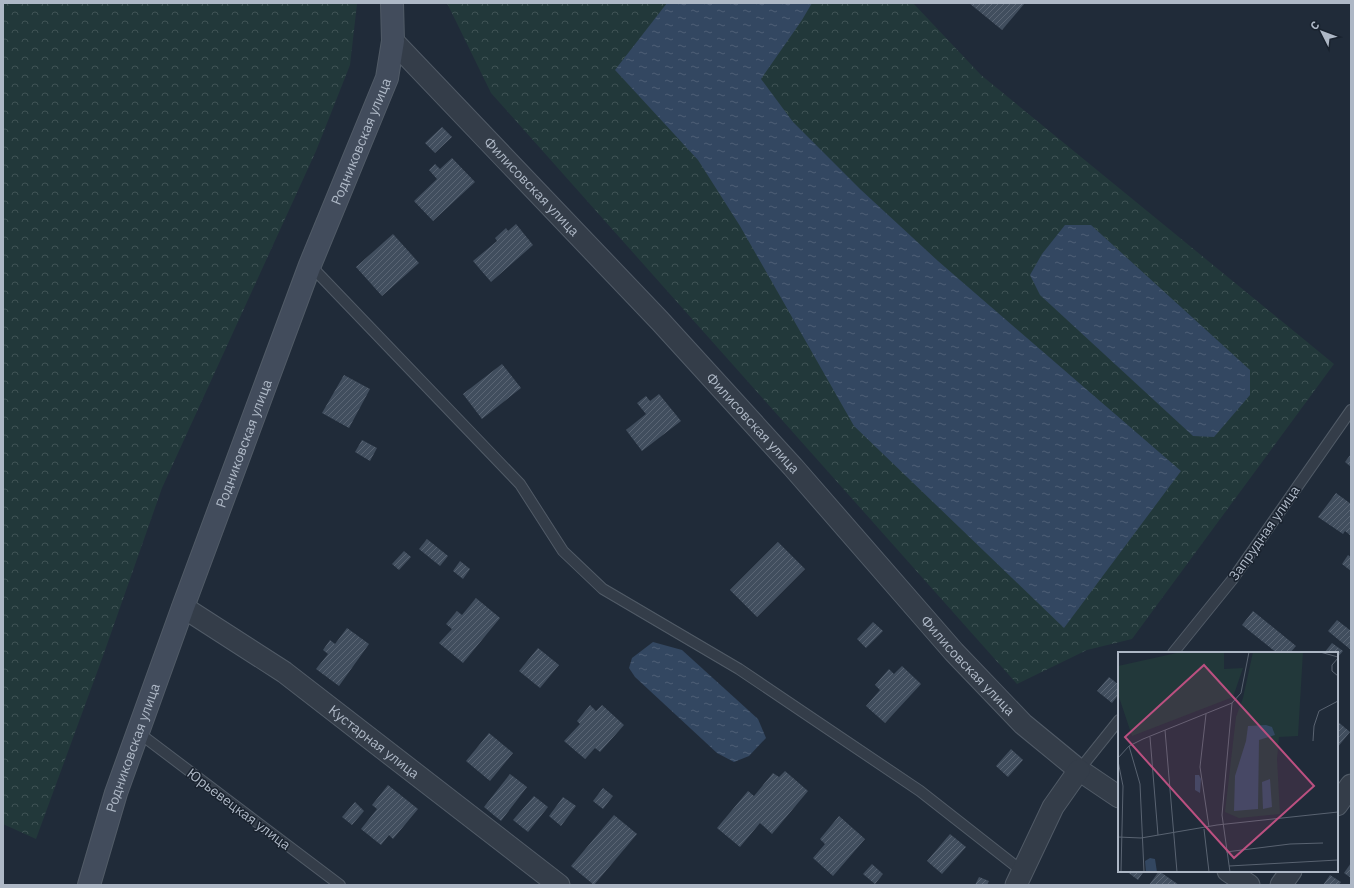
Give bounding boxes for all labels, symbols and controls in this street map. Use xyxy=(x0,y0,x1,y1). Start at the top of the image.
north arrow xyxy=(1302,12,1342,52)
text: С xyxy=(1307,18,1322,33)
street label: Родниковская улица xyxy=(327,75,395,208)
street label: Филисовская улица xyxy=(480,133,584,240)
street label: Филисовская улица xyxy=(702,369,804,478)
street label: Родниковская улица xyxy=(212,376,276,510)
street label: Запрудная улица xyxy=(1224,481,1304,584)
street label: Филисовская улица xyxy=(917,611,1019,720)
inset map xyxy=(1118,652,1338,872)
street label: Родниковская улица xyxy=(102,680,164,814)
street label: Кустарная улица xyxy=(325,701,424,783)
street label: Юрьевецкая улица xyxy=(184,764,295,854)

